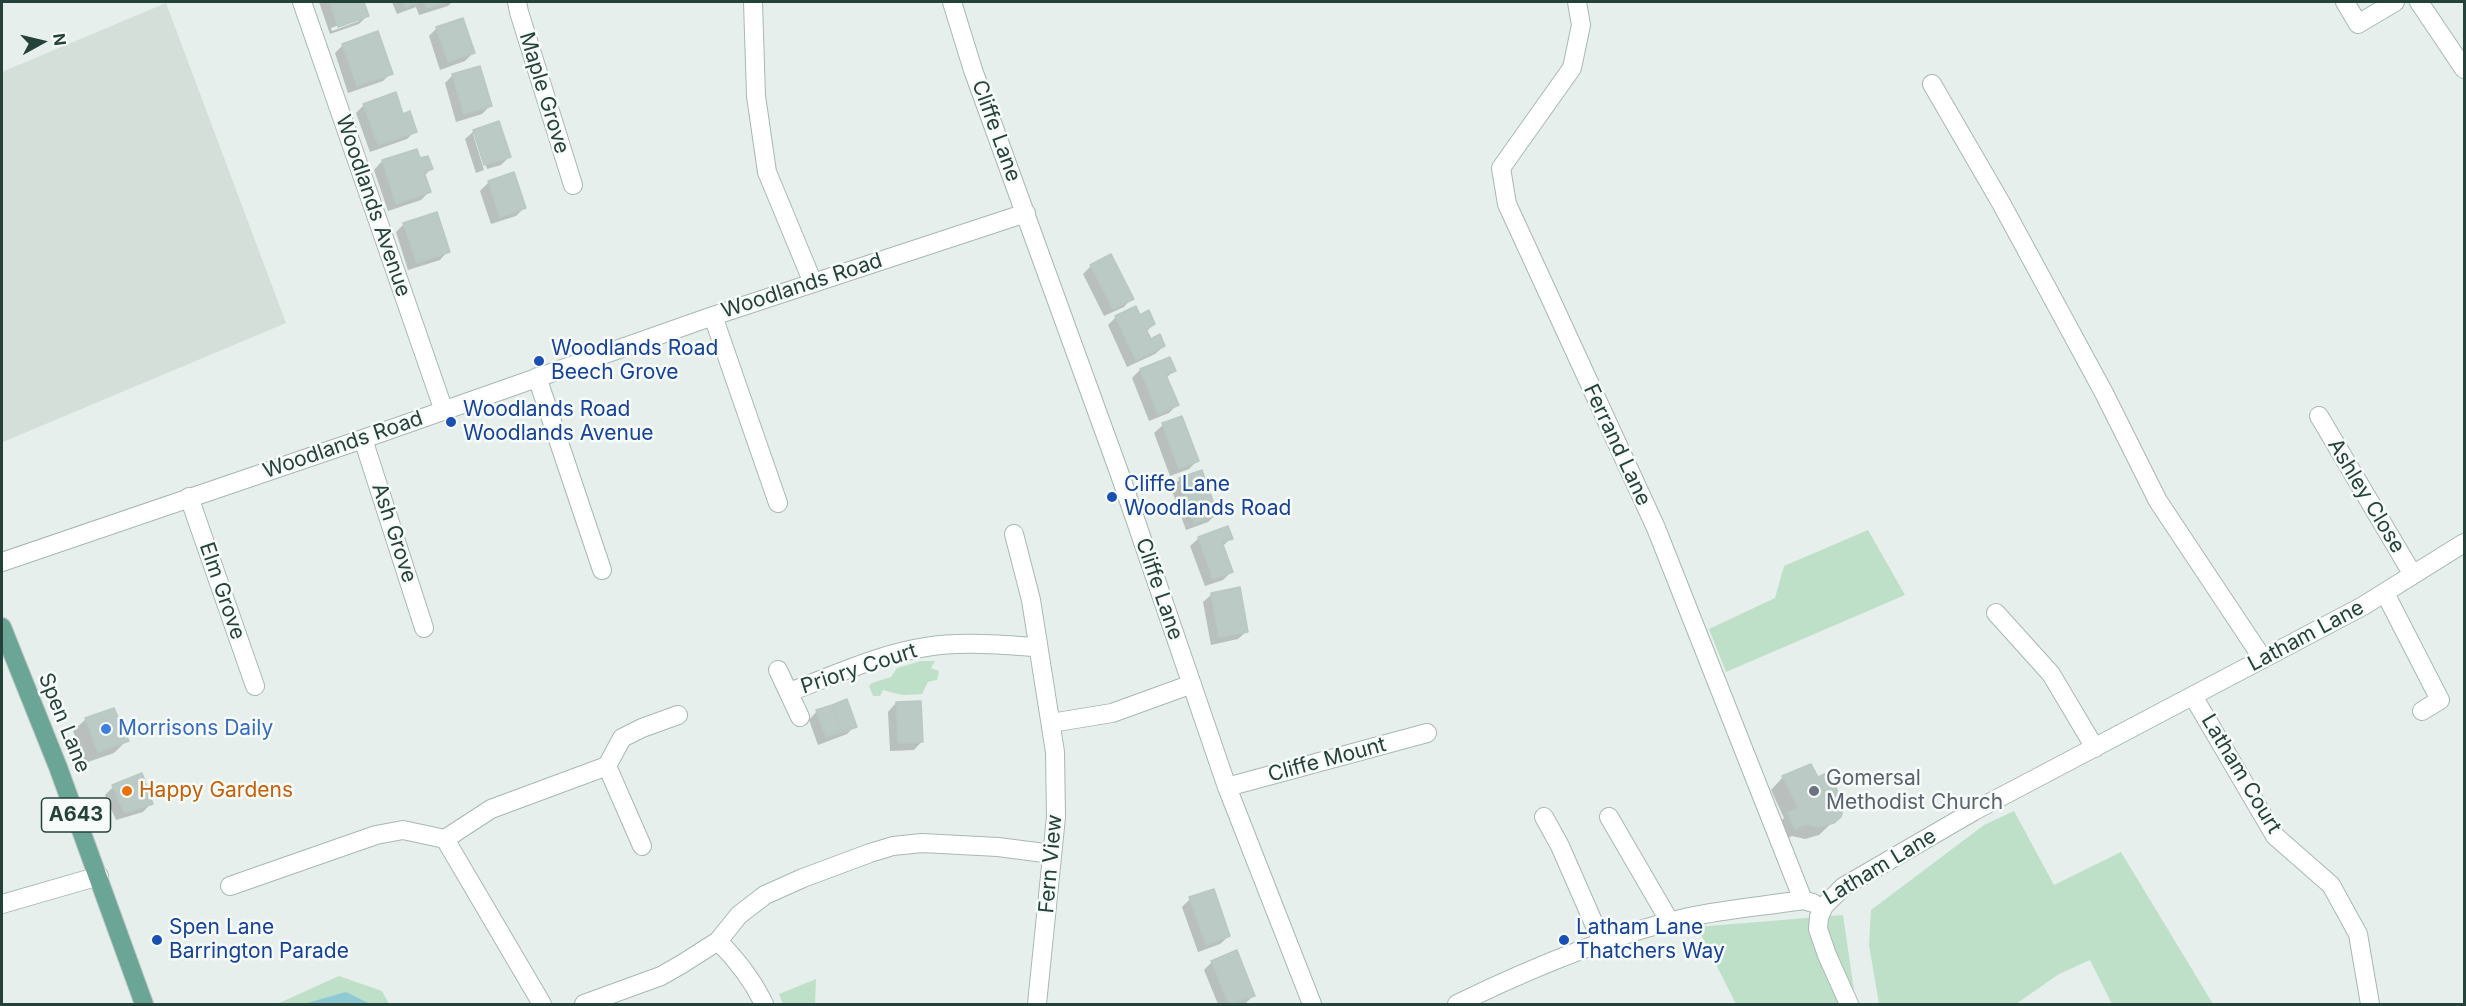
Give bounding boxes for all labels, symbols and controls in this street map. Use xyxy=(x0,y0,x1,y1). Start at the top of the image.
north arrow xyxy=(12,12,72,72)
street label: Maple Grove xyxy=(514,29,574,157)
text: N xyxy=(49,32,71,47)
street label: Cliffe Lane xyxy=(966,77,1026,185)
street label: Woodlands Avenue xyxy=(330,112,416,300)
street label: Woodlands Road xyxy=(718,248,886,324)
place label: Woodlands Road Beech Grove xyxy=(551,336,718,386)
marker: Woodlands Road Beech Grove xyxy=(532,354,546,368)
street label: Ferrand Lane xyxy=(1578,380,1656,510)
place label: Woodlands Road Woodlands Avenue xyxy=(463,397,654,447)
street label: Woodlands Road xyxy=(260,406,426,484)
marker: Woodlands Road Woodlands Avenue xyxy=(444,415,458,429)
street label: Ashley Close xyxy=(2322,434,2410,558)
place label: Cliffe Lane Woodlands Road xyxy=(1124,472,1291,522)
street label: Ash Grove xyxy=(366,480,422,586)
marker: Cliffe Lane Woodlands Road xyxy=(1105,490,1119,504)
street label: Cliffe Lane xyxy=(1130,535,1188,643)
street label: Elm Grove xyxy=(194,539,250,643)
street label: Latham Lane xyxy=(2244,595,2368,677)
street label: Priory Court xyxy=(798,638,920,700)
street label: Spen Lane xyxy=(33,670,95,776)
street label: Latham Court xyxy=(2196,710,2286,838)
place label: Morrisons Daily xyxy=(118,716,273,742)
marker: Morrisons Daily xyxy=(99,722,113,736)
street label: Cliffe Mount xyxy=(1265,732,1389,788)
place label: Gomersal Methodist Church xyxy=(1826,766,2003,816)
place label: Happy Gardens xyxy=(139,778,293,804)
marker: Happy Gardens xyxy=(120,784,134,798)
marker: Gomersal Methodist Church xyxy=(1807,784,1821,798)
road number: A643 xyxy=(42,798,110,832)
street label: Fern View xyxy=(1034,814,1068,914)
street label: Latham Lane xyxy=(1819,823,1941,911)
place label: Spen Lane Barrington Parade xyxy=(169,915,349,965)
place label: Latham Lane Thatchers Way xyxy=(1576,915,1725,965)
marker: Spen Lane Barrington Parade xyxy=(150,933,164,947)
marker: Latham Lane Thatchers Way xyxy=(1557,933,1571,947)

